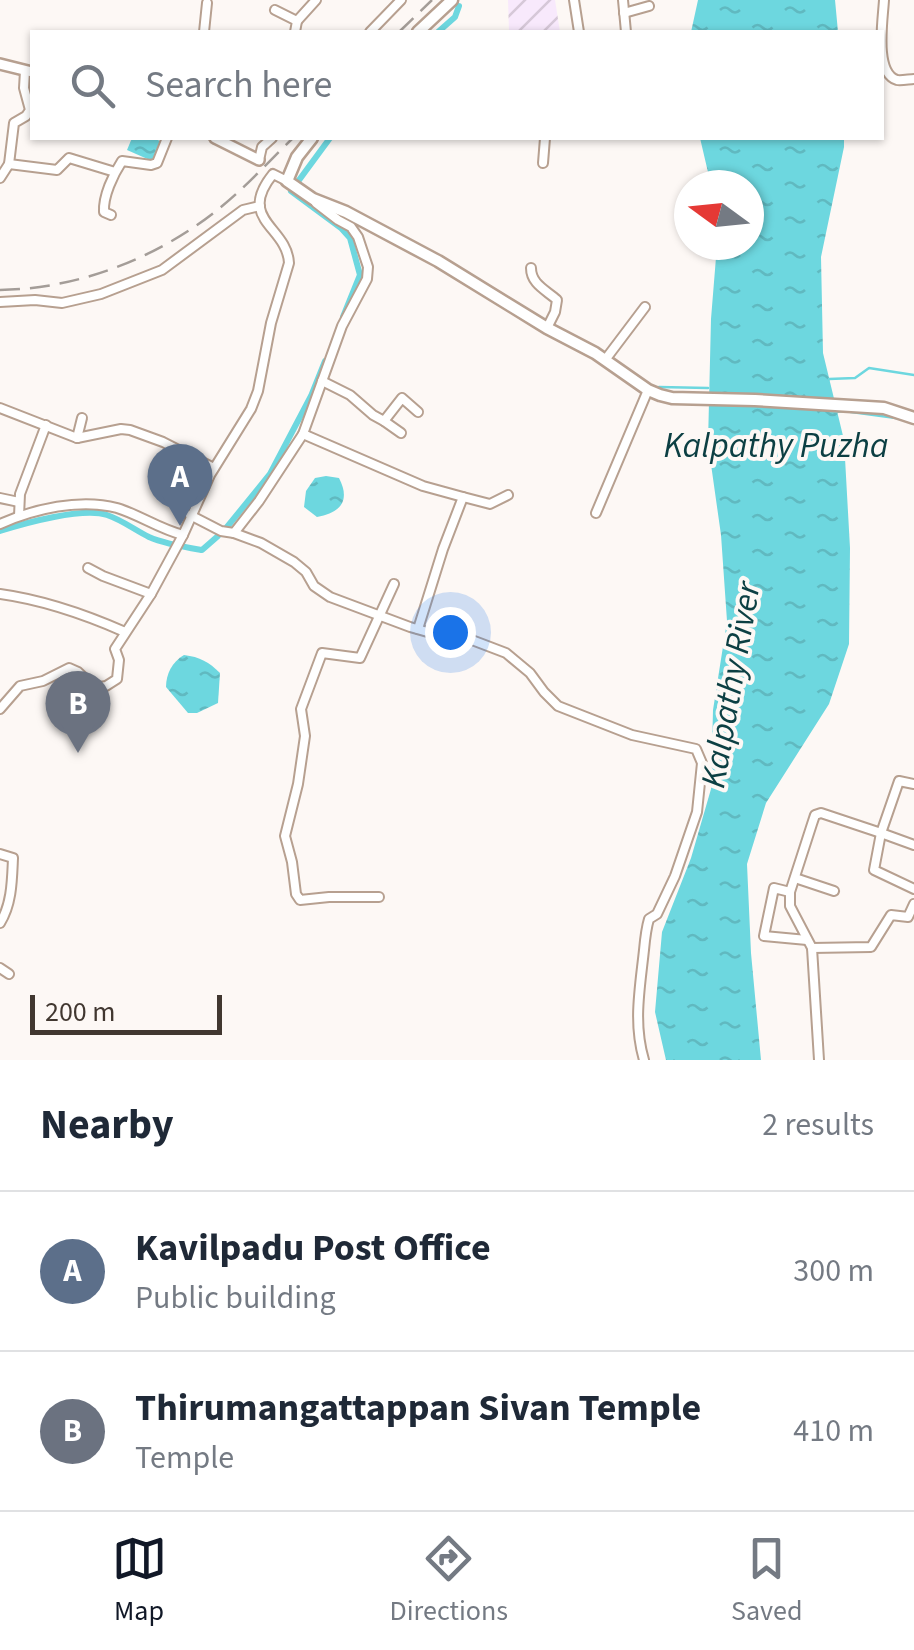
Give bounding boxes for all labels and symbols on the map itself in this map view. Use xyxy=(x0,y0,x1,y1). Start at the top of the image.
north arrow xyxy=(674,170,764,260)
water label: Kalpathy Puzha xyxy=(663,421,889,471)
pin: A xyxy=(148,444,212,526)
water label: Kalpathy River xyxy=(688,576,774,792)
your location xyxy=(425,607,476,658)
pin: B xyxy=(46,670,110,753)
scale bar xyxy=(30,990,222,1034)

